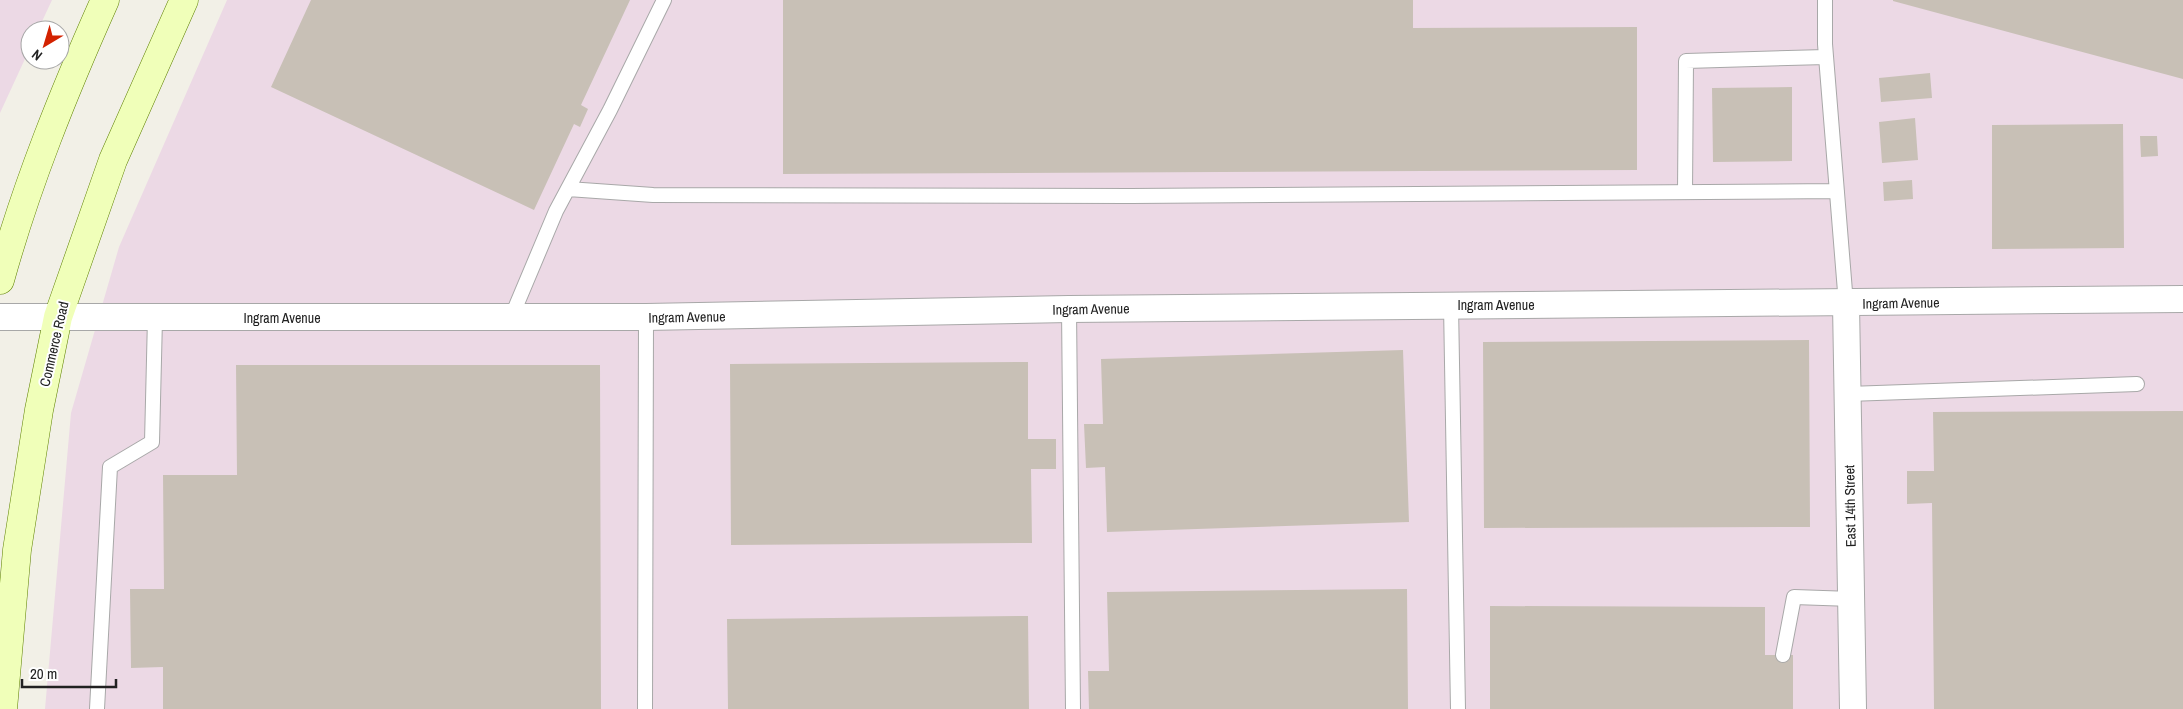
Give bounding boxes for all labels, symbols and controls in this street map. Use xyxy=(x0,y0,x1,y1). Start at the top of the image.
north arrow xyxy=(20,20,70,70)
text: N xyxy=(28,46,46,65)
street label: Ingram Avenue xyxy=(1862,293,1940,313)
street label: Ingram Avenue xyxy=(1457,296,1535,314)
street label: Ingram Avenue xyxy=(1052,299,1130,319)
street label: Commerce Road xyxy=(35,300,73,388)
street label: Ingram Avenue xyxy=(648,307,726,327)
street label: Ingram Avenue xyxy=(243,309,321,327)
street label: East 14th Street xyxy=(1840,465,1860,547)
scale bar xyxy=(22,656,116,688)
text: 20 m xyxy=(30,663,57,684)

